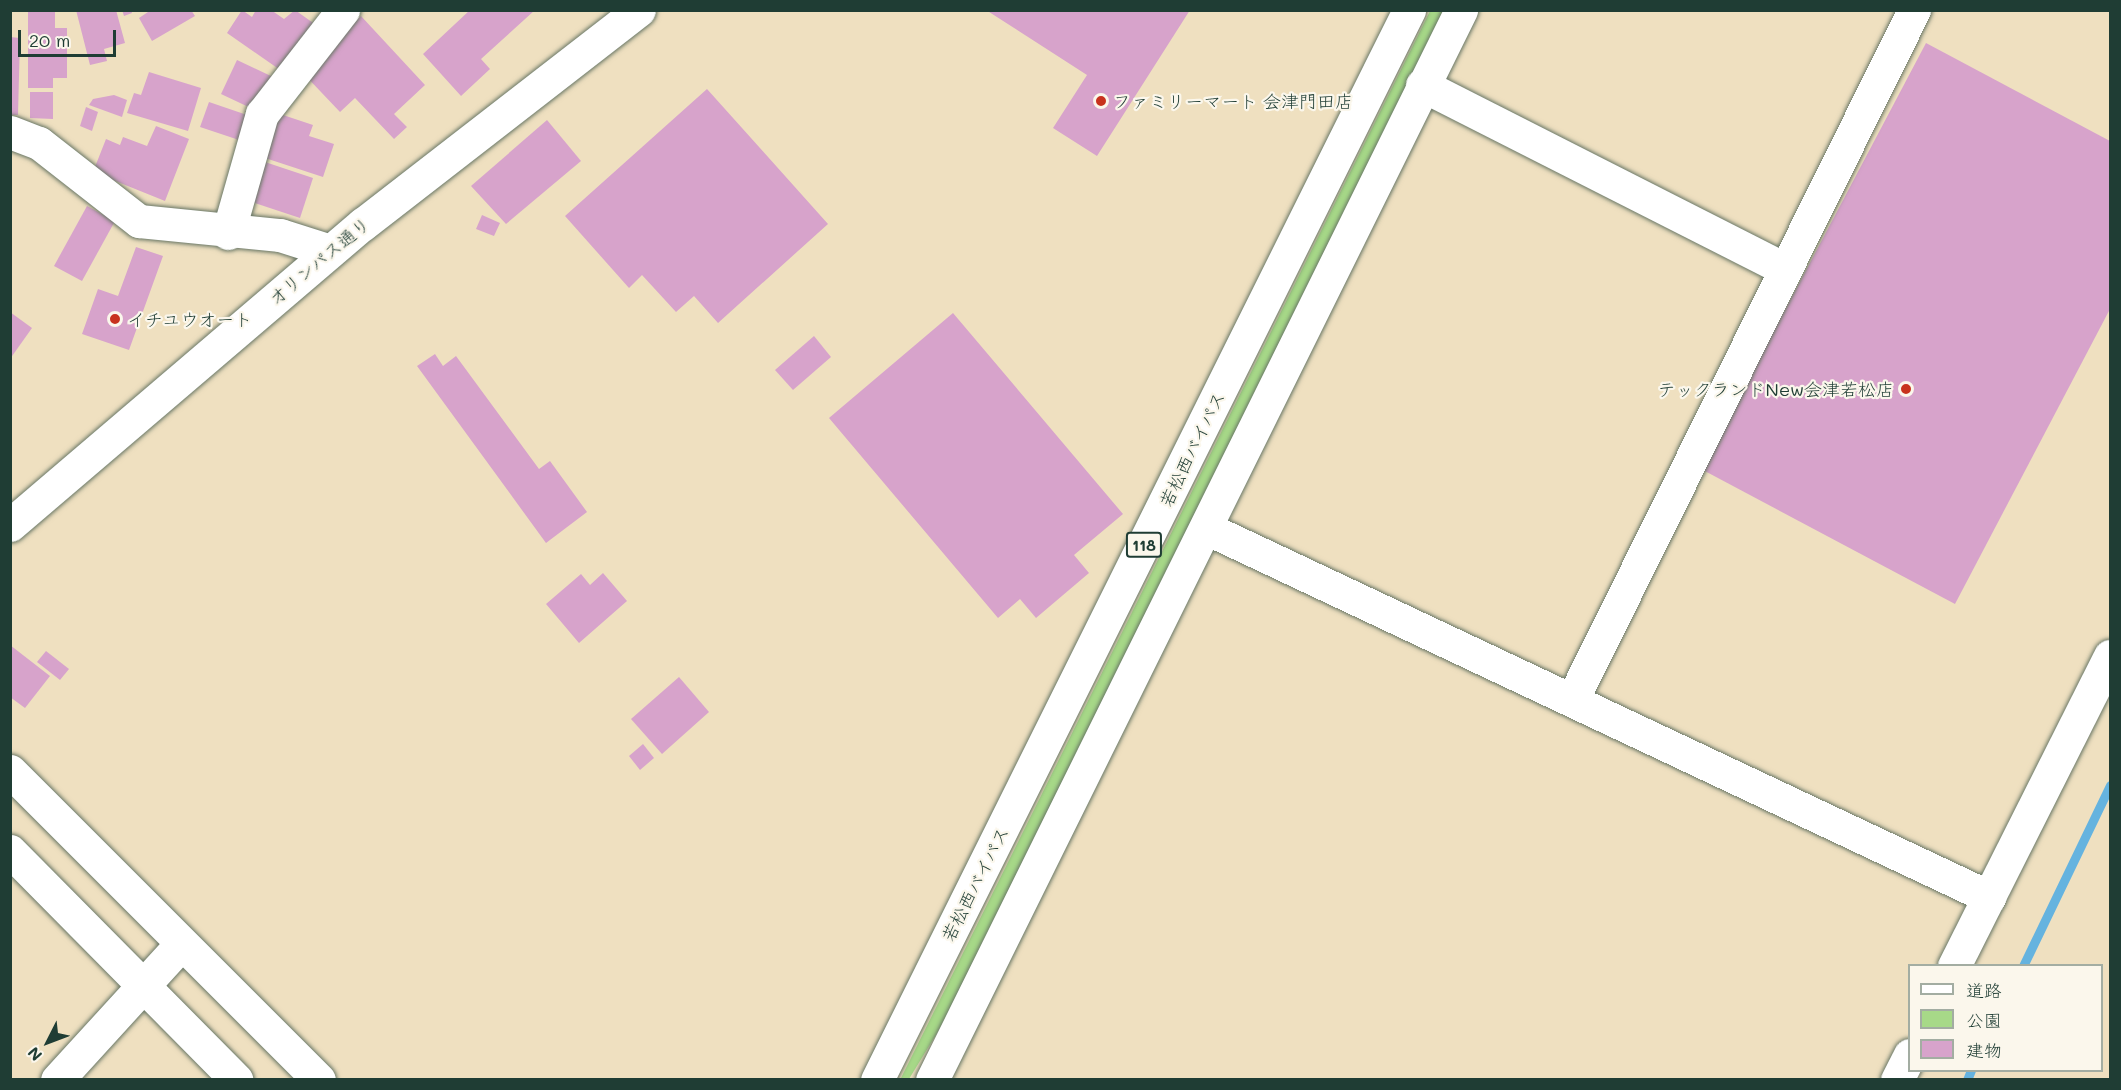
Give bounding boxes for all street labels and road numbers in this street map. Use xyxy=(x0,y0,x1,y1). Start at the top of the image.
street label: オリンパス通り xyxy=(264,212,374,310)
street label: 若松西バイパス xyxy=(1155,388,1229,510)
road number: 118 xyxy=(1124,532,1164,558)
street label: 若松西バイパス xyxy=(937,823,1013,945)

